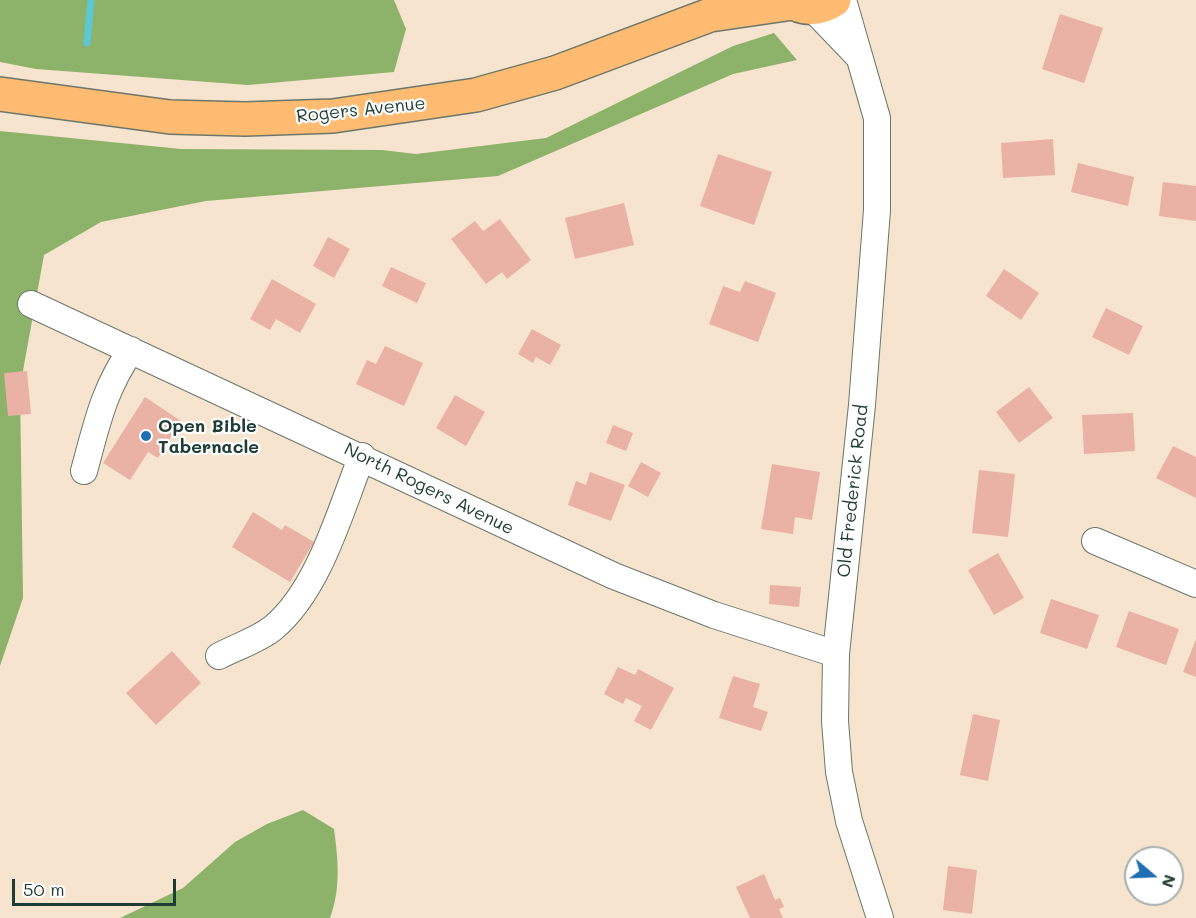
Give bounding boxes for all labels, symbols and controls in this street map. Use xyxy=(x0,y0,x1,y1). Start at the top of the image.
street label: Rogers Avenue xyxy=(295,92,427,128)
street label: Old Frederick Road xyxy=(833,403,873,579)
place label: Open Bible Tabernacle xyxy=(158,415,259,458)
marker: Open Bible Tabernacle xyxy=(139,429,153,443)
street label: North Rogers Avenue xyxy=(340,438,518,540)
north arrow xyxy=(1124,846,1184,906)
scale bar xyxy=(15,867,178,905)
text: N xyxy=(1158,872,1182,891)
text: 50 m xyxy=(23,877,65,901)

